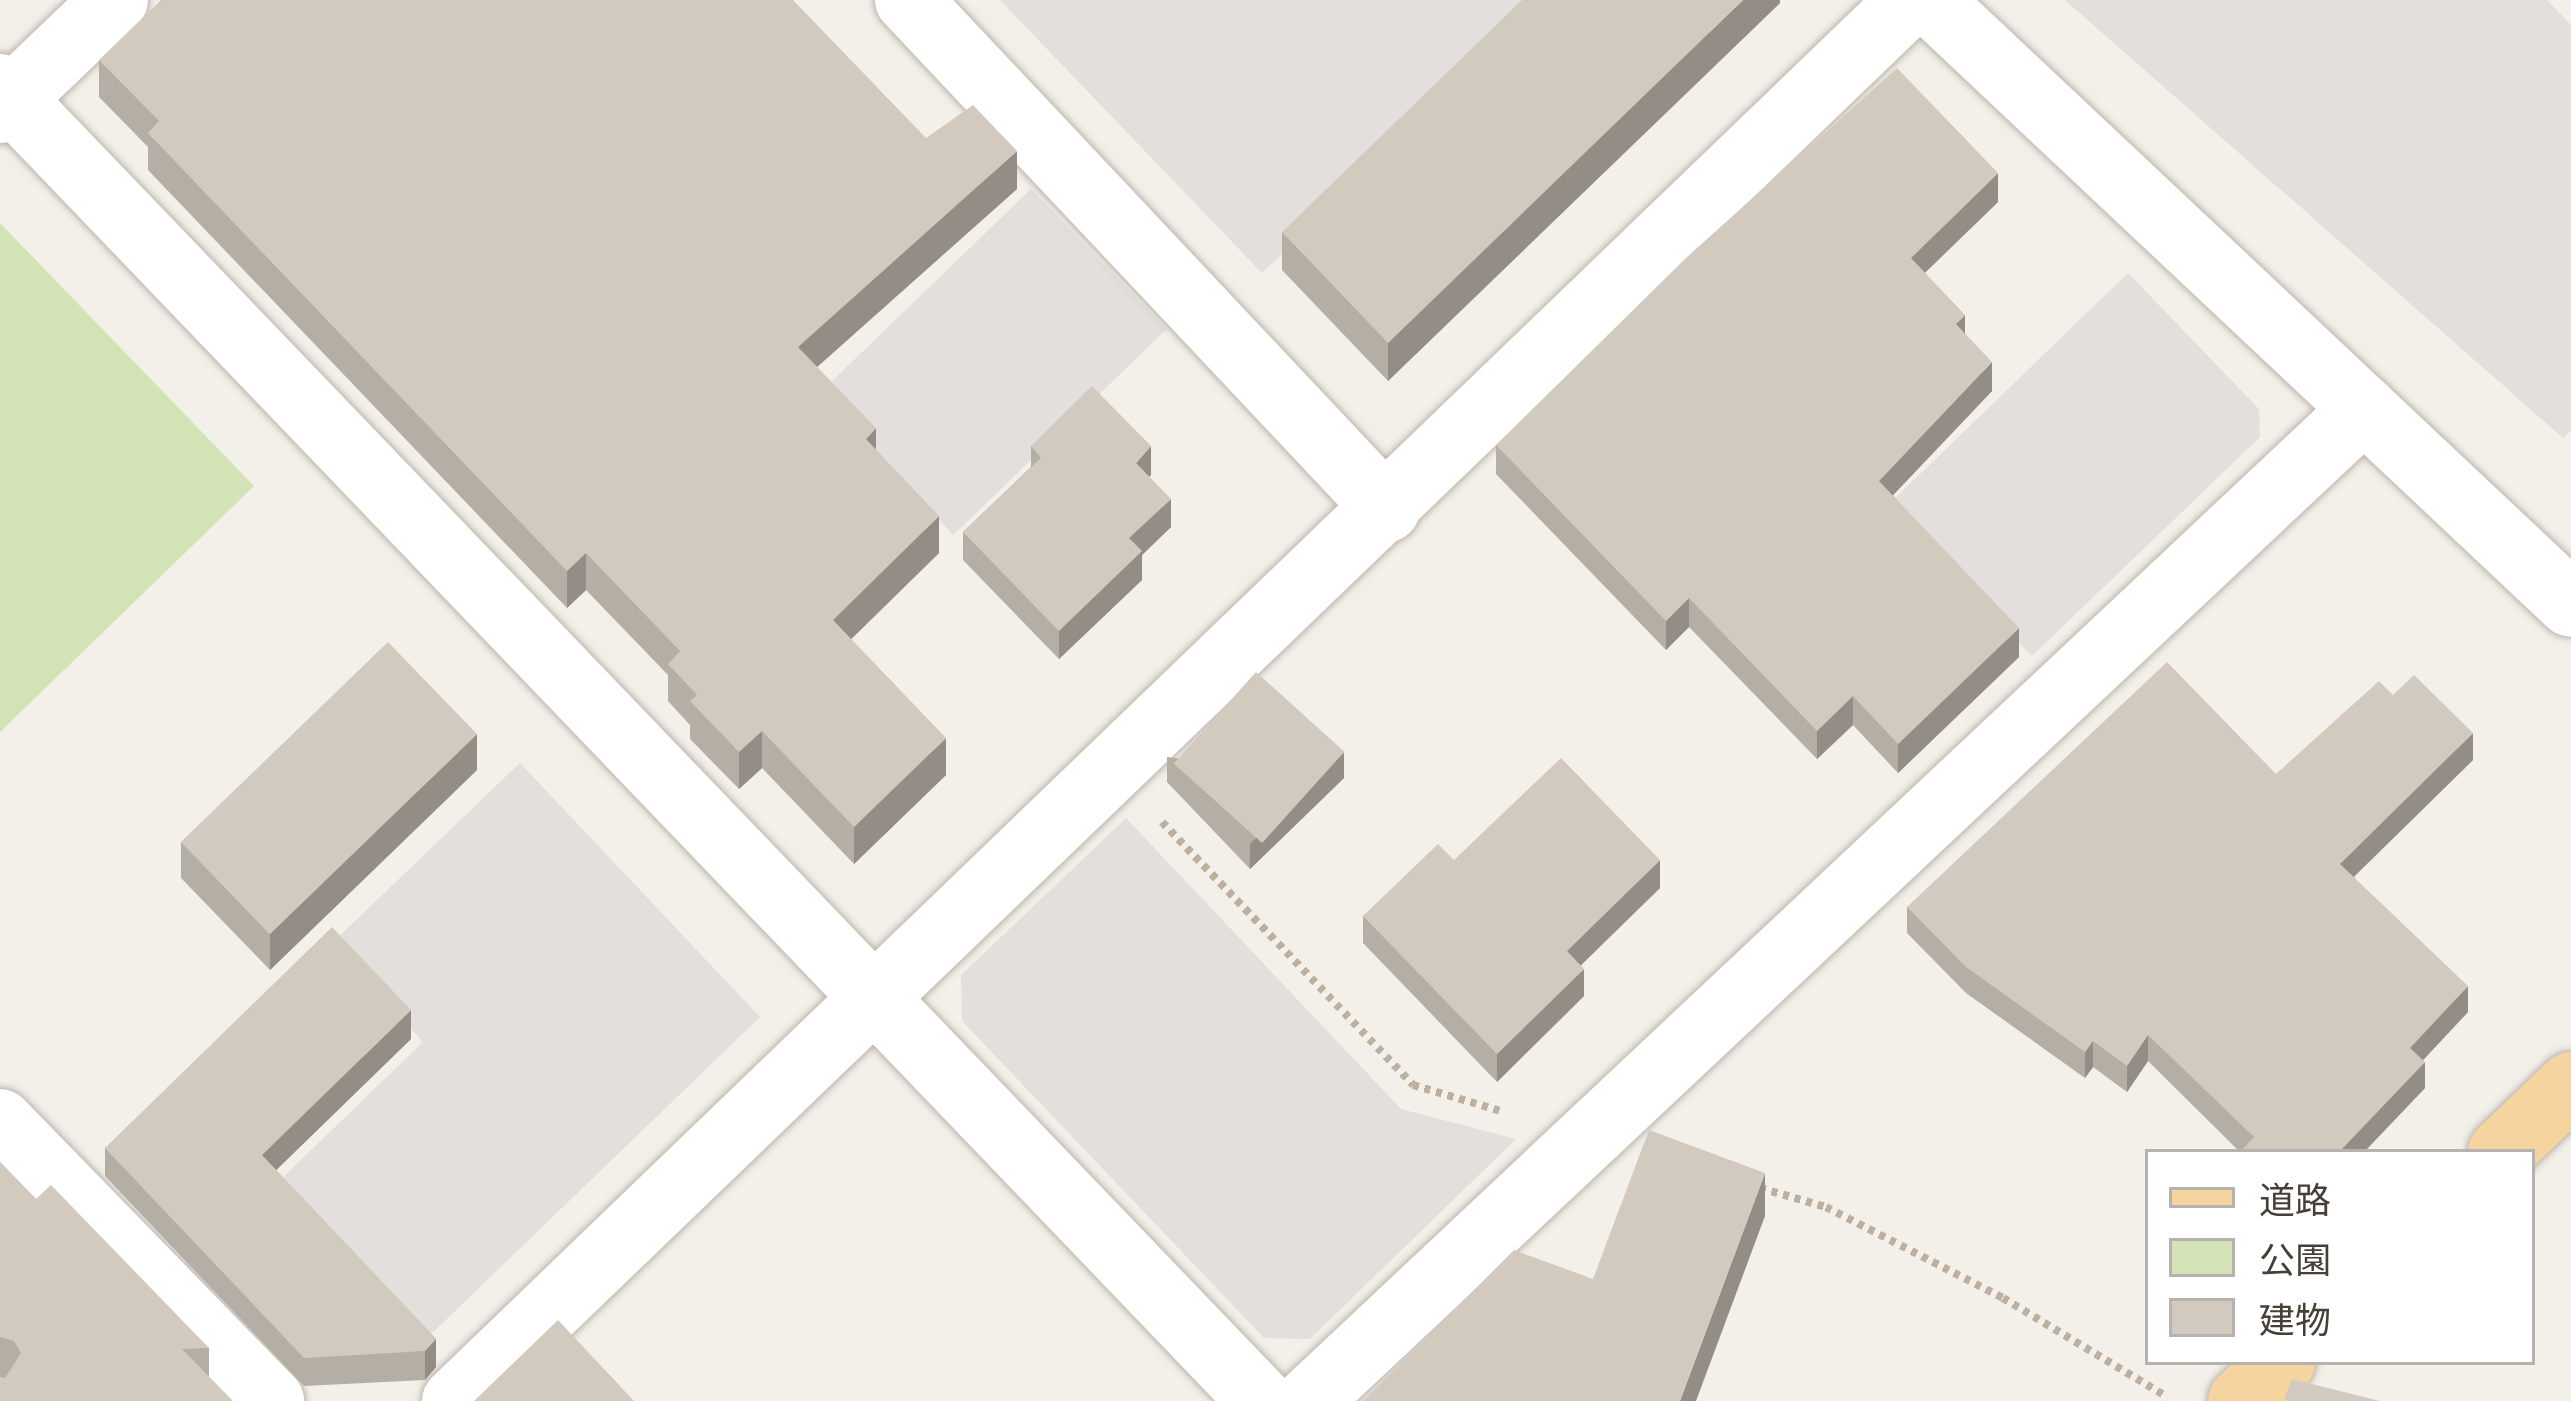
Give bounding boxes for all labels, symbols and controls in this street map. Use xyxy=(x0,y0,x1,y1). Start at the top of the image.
legend xyxy=(2145,1149,2535,1365)
text: 道路 xyxy=(2259,1179,2331,1220)
text: 公園 xyxy=(2259,1239,2331,1280)
text: 建物 xyxy=(2259,1299,2331,1340)

